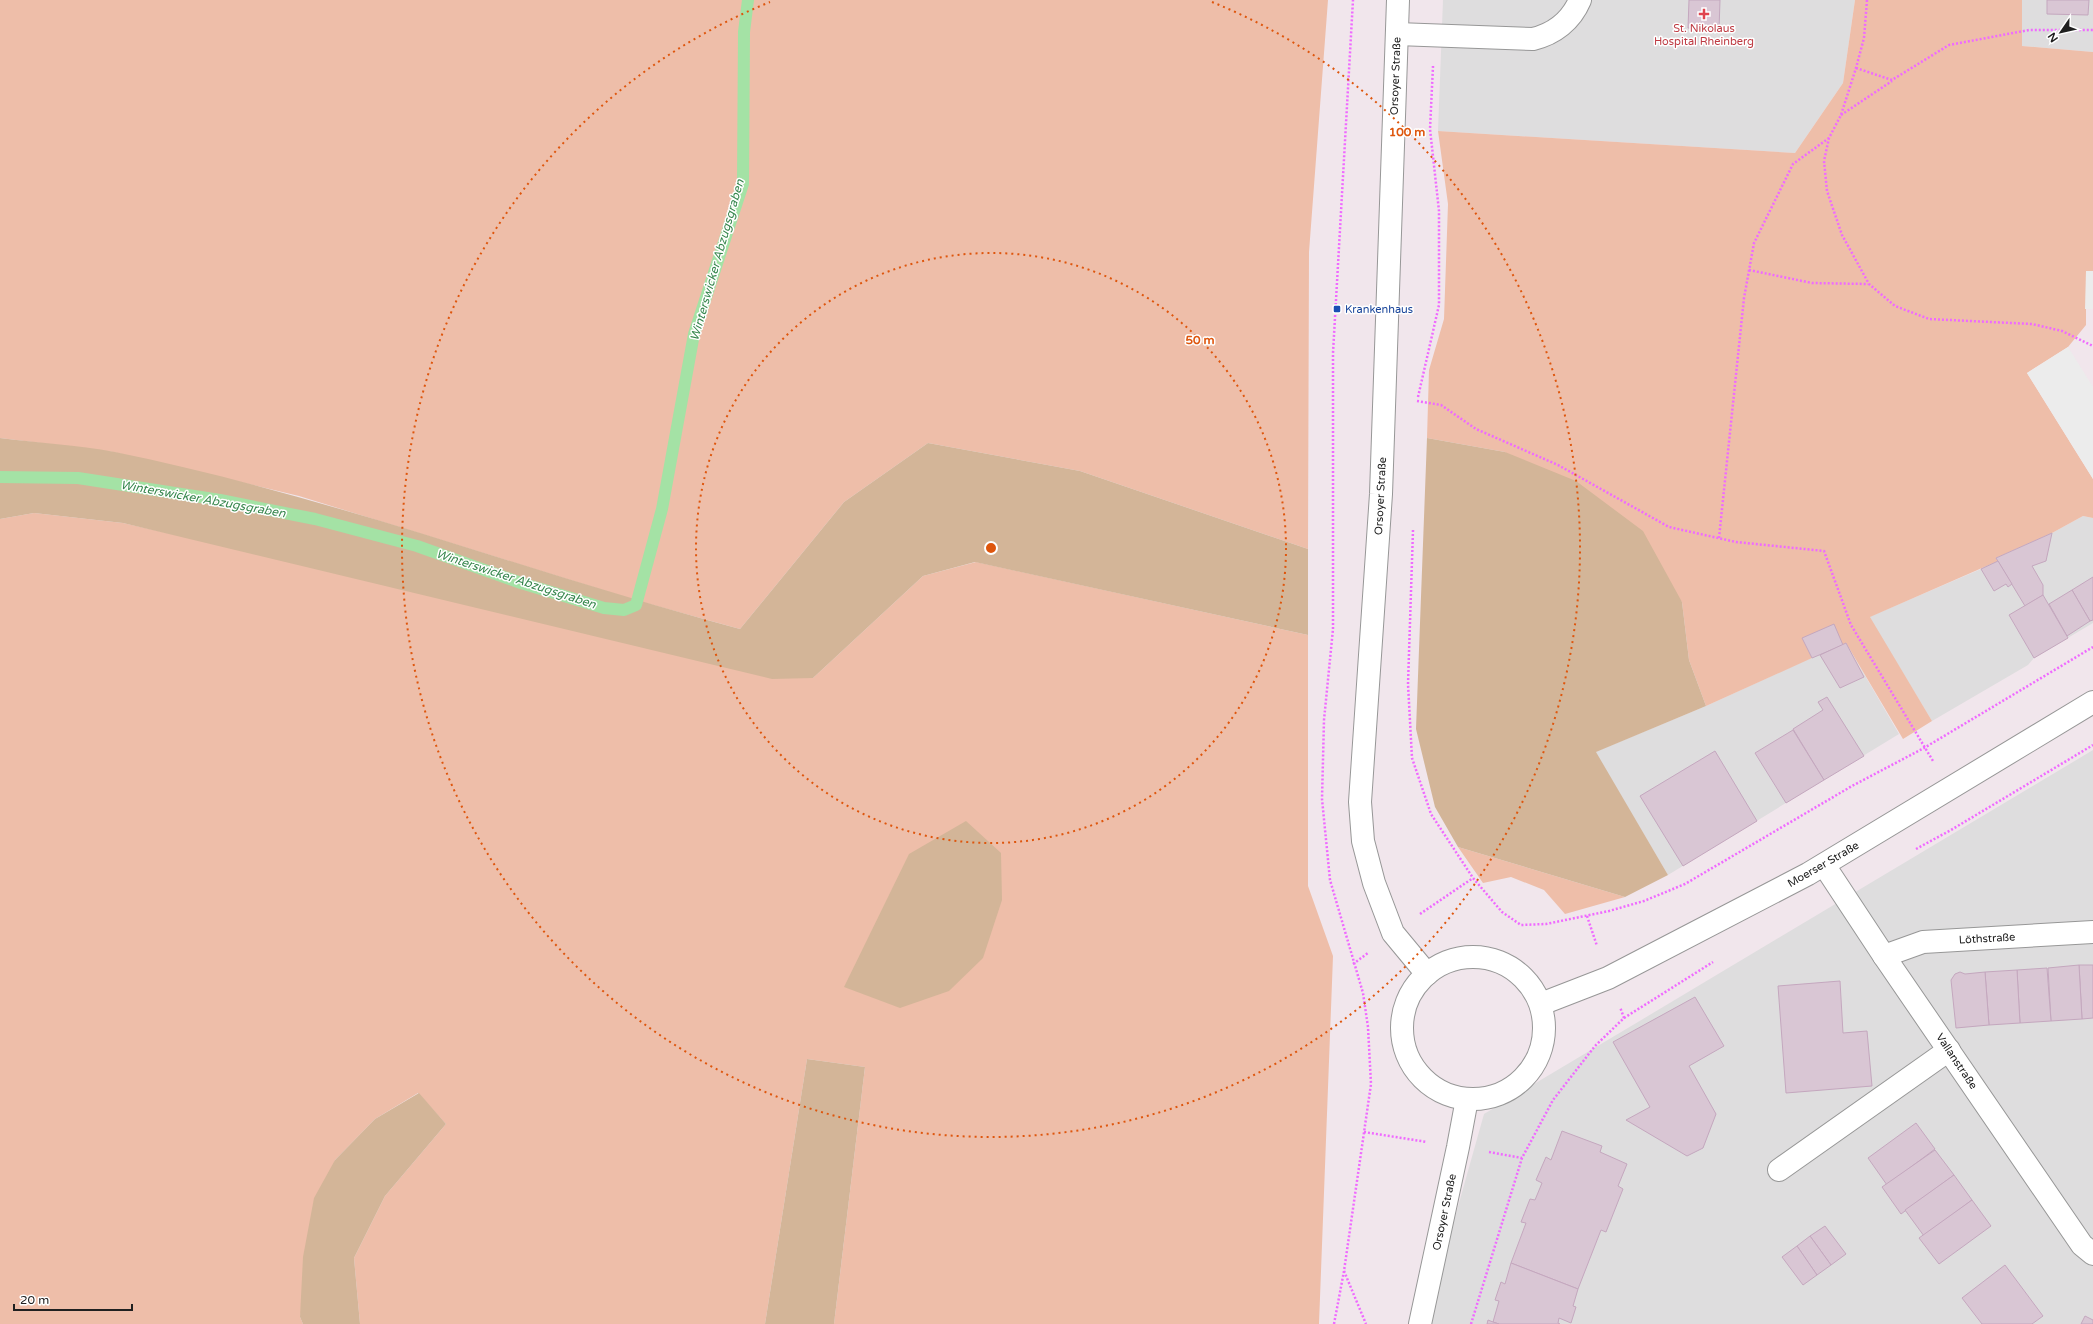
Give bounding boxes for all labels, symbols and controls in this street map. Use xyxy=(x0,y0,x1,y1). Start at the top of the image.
marker: St. Nikolaus Hospital Rheinberg xyxy=(1698,8,1710,20)
north arrow xyxy=(2041,12,2081,52)
place label: St. Nikolaus Hospital Rheinberg xyxy=(1654,22,1754,48)
text: N xyxy=(2045,30,2061,45)
street label: Orsoyer Straße xyxy=(1388,37,1403,115)
text: 100 m xyxy=(1389,125,1425,139)
water label: Winterswicker Abzugsgraben xyxy=(687,177,747,342)
place label: Krankenhaus xyxy=(1345,303,1413,316)
marker: Krankenhaus xyxy=(1332,304,1342,314)
text: 50 m xyxy=(1185,333,1215,347)
street label: Orsoyer Straße xyxy=(1372,457,1389,535)
water label: Winterswicker Abzugsgraben xyxy=(119,478,287,521)
centre of rings xyxy=(984,541,998,555)
water label: Winterswicker Abzugsgraben xyxy=(434,547,598,612)
street label: Moerser Straße xyxy=(1785,839,1861,890)
street label: Löthstraße xyxy=(1958,931,2016,946)
street label: Vallanstraße xyxy=(1933,1031,1980,1092)
street label: Orsoyer Straße xyxy=(1430,1173,1459,1252)
scale bar xyxy=(14,1286,132,1312)
text: 20 m xyxy=(20,1293,49,1307)

